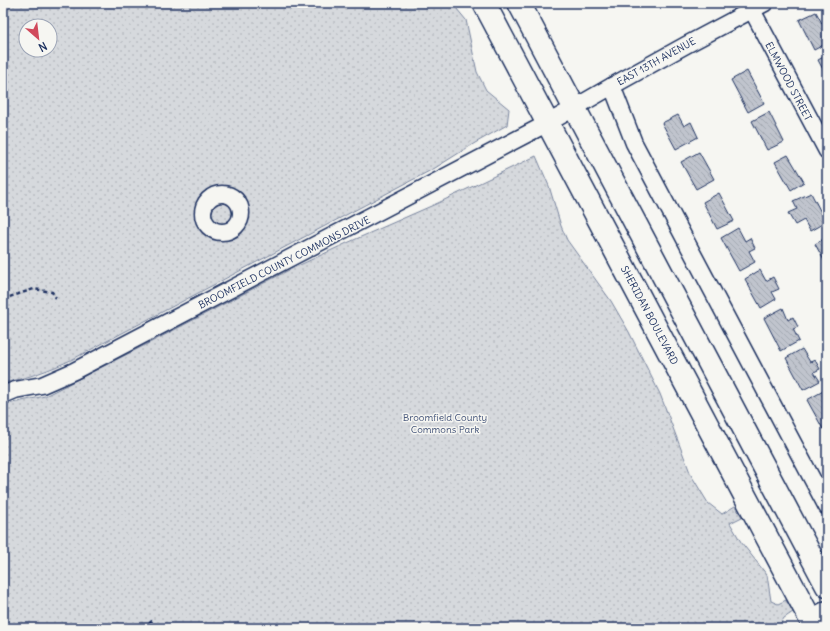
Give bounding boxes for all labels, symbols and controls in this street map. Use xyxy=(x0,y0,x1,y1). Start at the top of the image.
north arrow xyxy=(18,18,58,58)
street label: EAST 13TH AVENUE xyxy=(615,34,698,88)
text: N xyxy=(36,39,49,55)
street label: ELMWOOD STREET xyxy=(762,40,815,123)
street label: BROOMFIELD COUNTY COMMONS DRIVE xyxy=(196,213,372,312)
street label: SHERIDAN BOULEVARD xyxy=(618,263,681,367)
park label: Broomfield County Commons Park xyxy=(403,411,487,436)

